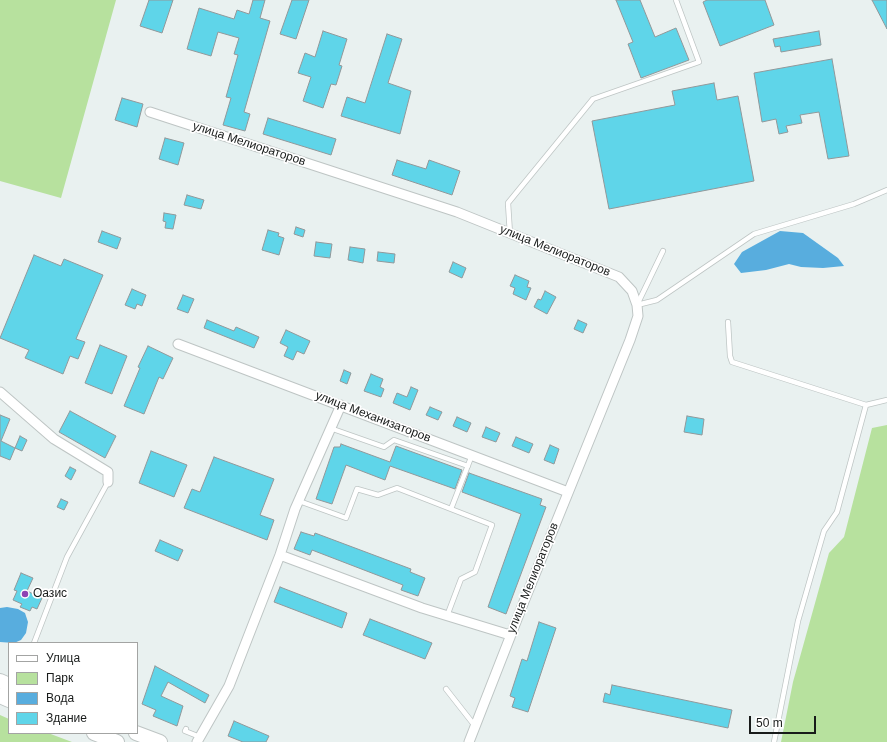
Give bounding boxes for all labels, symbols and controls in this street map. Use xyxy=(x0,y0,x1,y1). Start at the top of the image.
street label: улица Мелиораторов xyxy=(191,119,307,169)
street label: улица Мелиораторов xyxy=(498,222,612,280)
street label: улица Механизаторов xyxy=(313,388,433,446)
street label: улица Мелиораторов xyxy=(504,521,562,635)
place label: Оазис xyxy=(33,587,67,601)
marker: Оазис xyxy=(20,589,30,599)
legend xyxy=(8,642,138,734)
text: Улица xyxy=(46,651,80,665)
text: Парк xyxy=(46,671,73,685)
text: Вода xyxy=(46,691,74,705)
scale bar xyxy=(751,708,818,734)
text: Здание xyxy=(46,711,87,725)
text: 50 m xyxy=(756,716,783,730)

